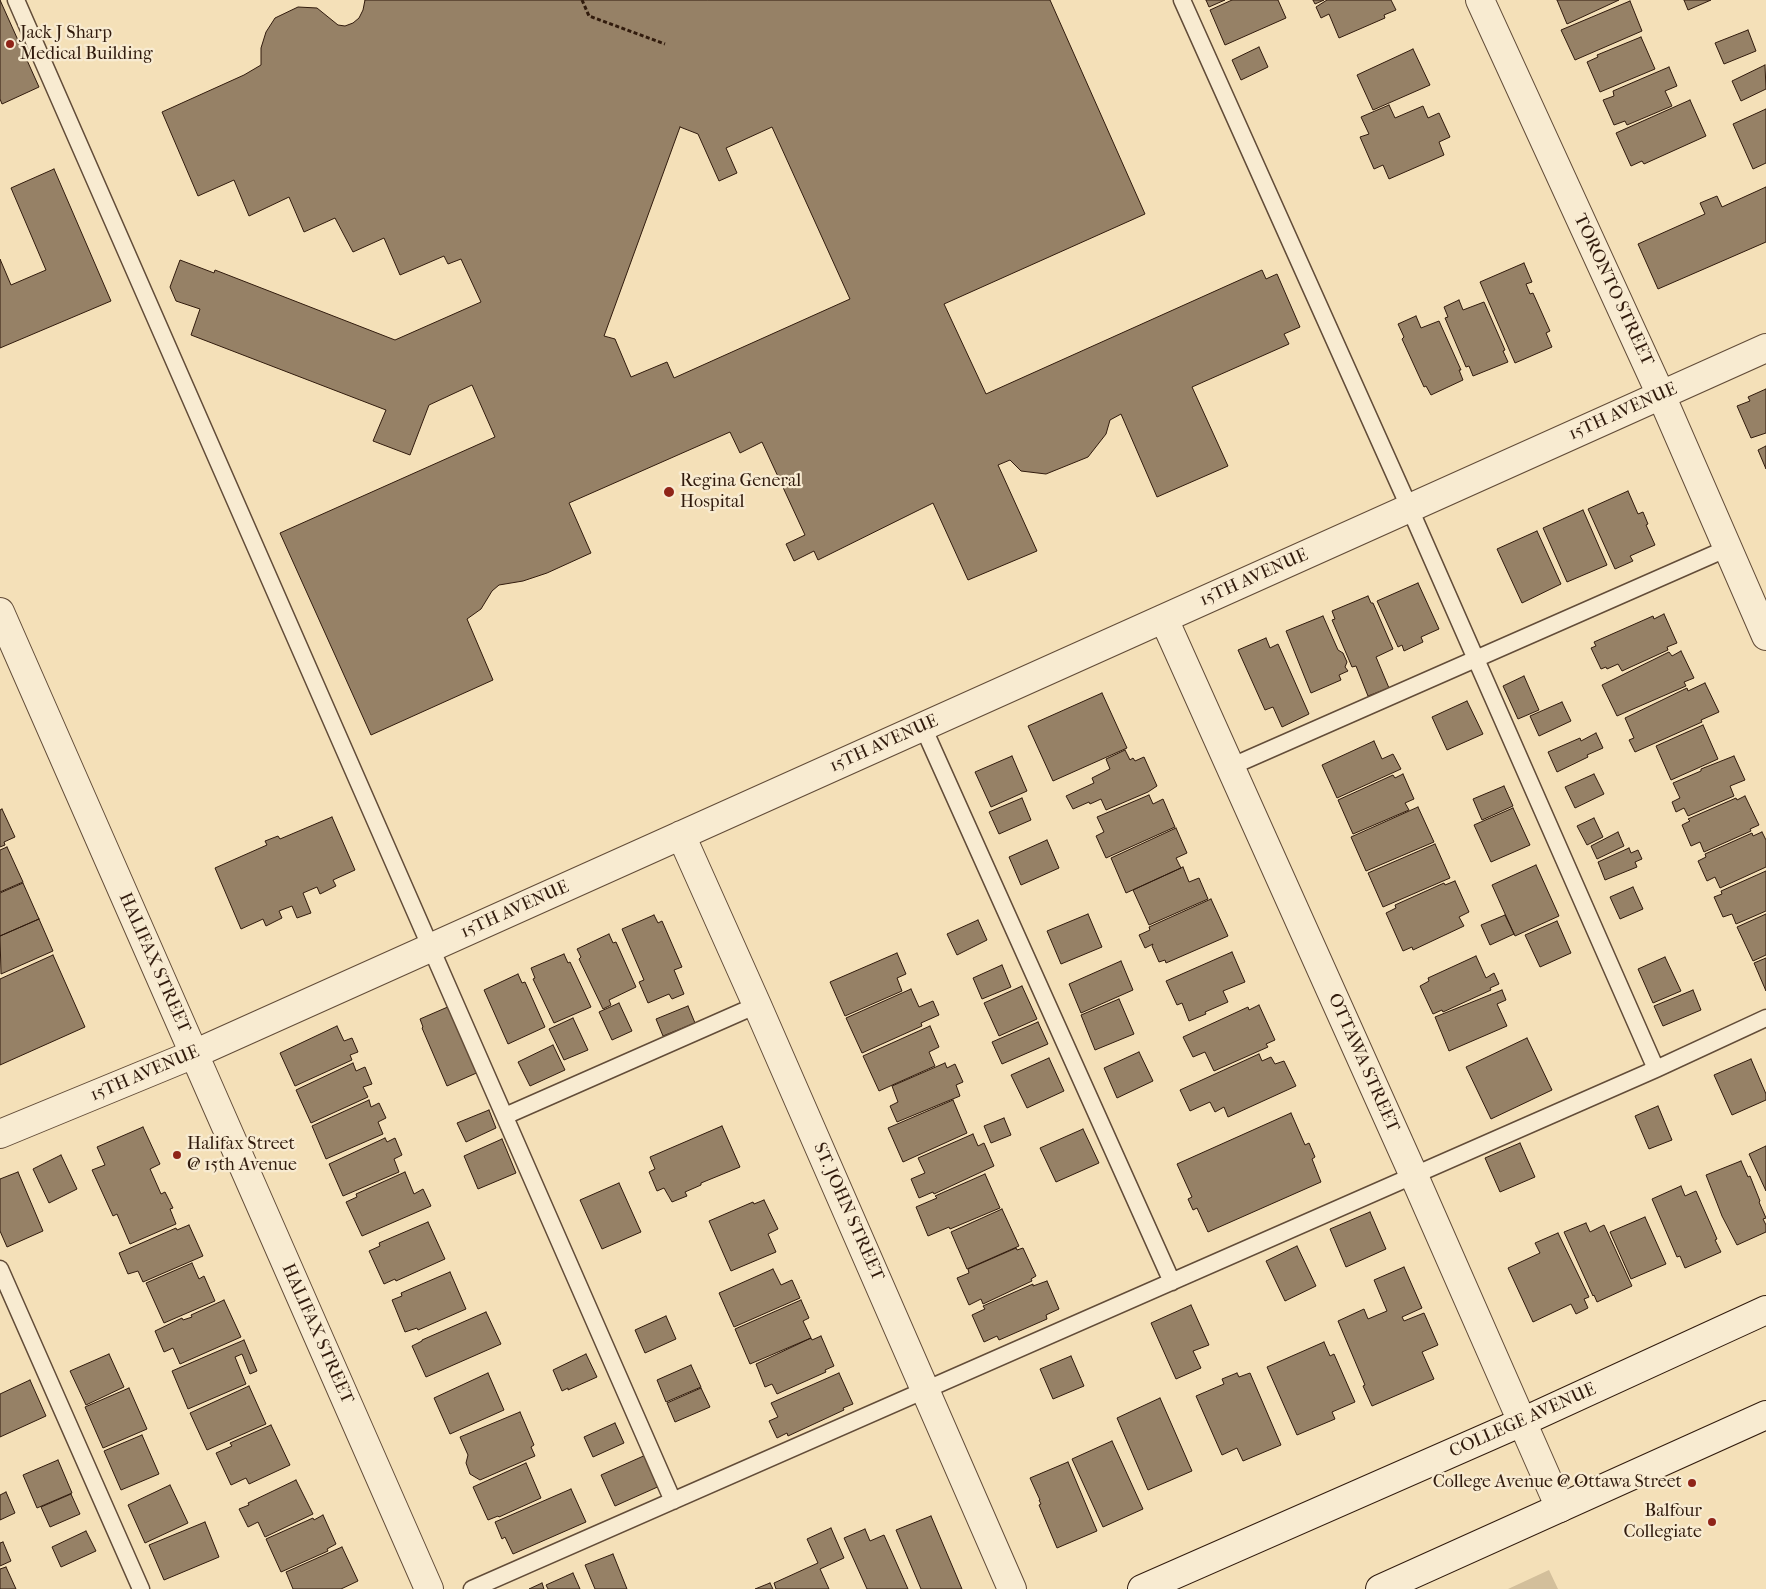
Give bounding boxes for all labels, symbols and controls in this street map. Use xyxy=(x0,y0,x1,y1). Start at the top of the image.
place label: Jack J Sharp Medical Building xyxy=(20,23,153,66)
marker: Jack J Sharp Medical Building xyxy=(4,38,16,50)
street label: TORONTO STREET xyxy=(1568,211,1658,369)
street label: 15TH AVENUE xyxy=(1565,378,1681,446)
place label: Regina General Hospital xyxy=(680,471,801,514)
marker: Regina General Hospital xyxy=(662,485,676,499)
street label: 15TH AVENUE xyxy=(1196,544,1312,612)
street label: 15TH AVENUE xyxy=(826,710,942,778)
street label: 15TH AVENUE xyxy=(457,876,573,944)
street label: HALIFAX STREET xyxy=(113,890,195,1036)
street label: OTTAWA STREET xyxy=(1323,990,1403,1136)
street label: 15TH AVENUE xyxy=(87,1041,203,1107)
place label: Halifax Street @ 15th Avenue xyxy=(187,1134,297,1176)
street label: ST. JOHN STREET xyxy=(808,1140,888,1284)
marker: Halifax Street @ 15th Avenue xyxy=(171,1149,183,1161)
street label: HALIFAX STREET xyxy=(276,1261,358,1407)
street label: COLLEGE AVENUE xyxy=(1446,1379,1600,1463)
place label: College Avenue @ Ottawa Street xyxy=(1433,1472,1682,1494)
marker: College Avenue @ Ottawa Street xyxy=(1686,1477,1698,1489)
place label: Balfour Collegiate xyxy=(1623,1501,1702,1544)
marker: Balfour Collegiate xyxy=(1706,1516,1718,1528)

